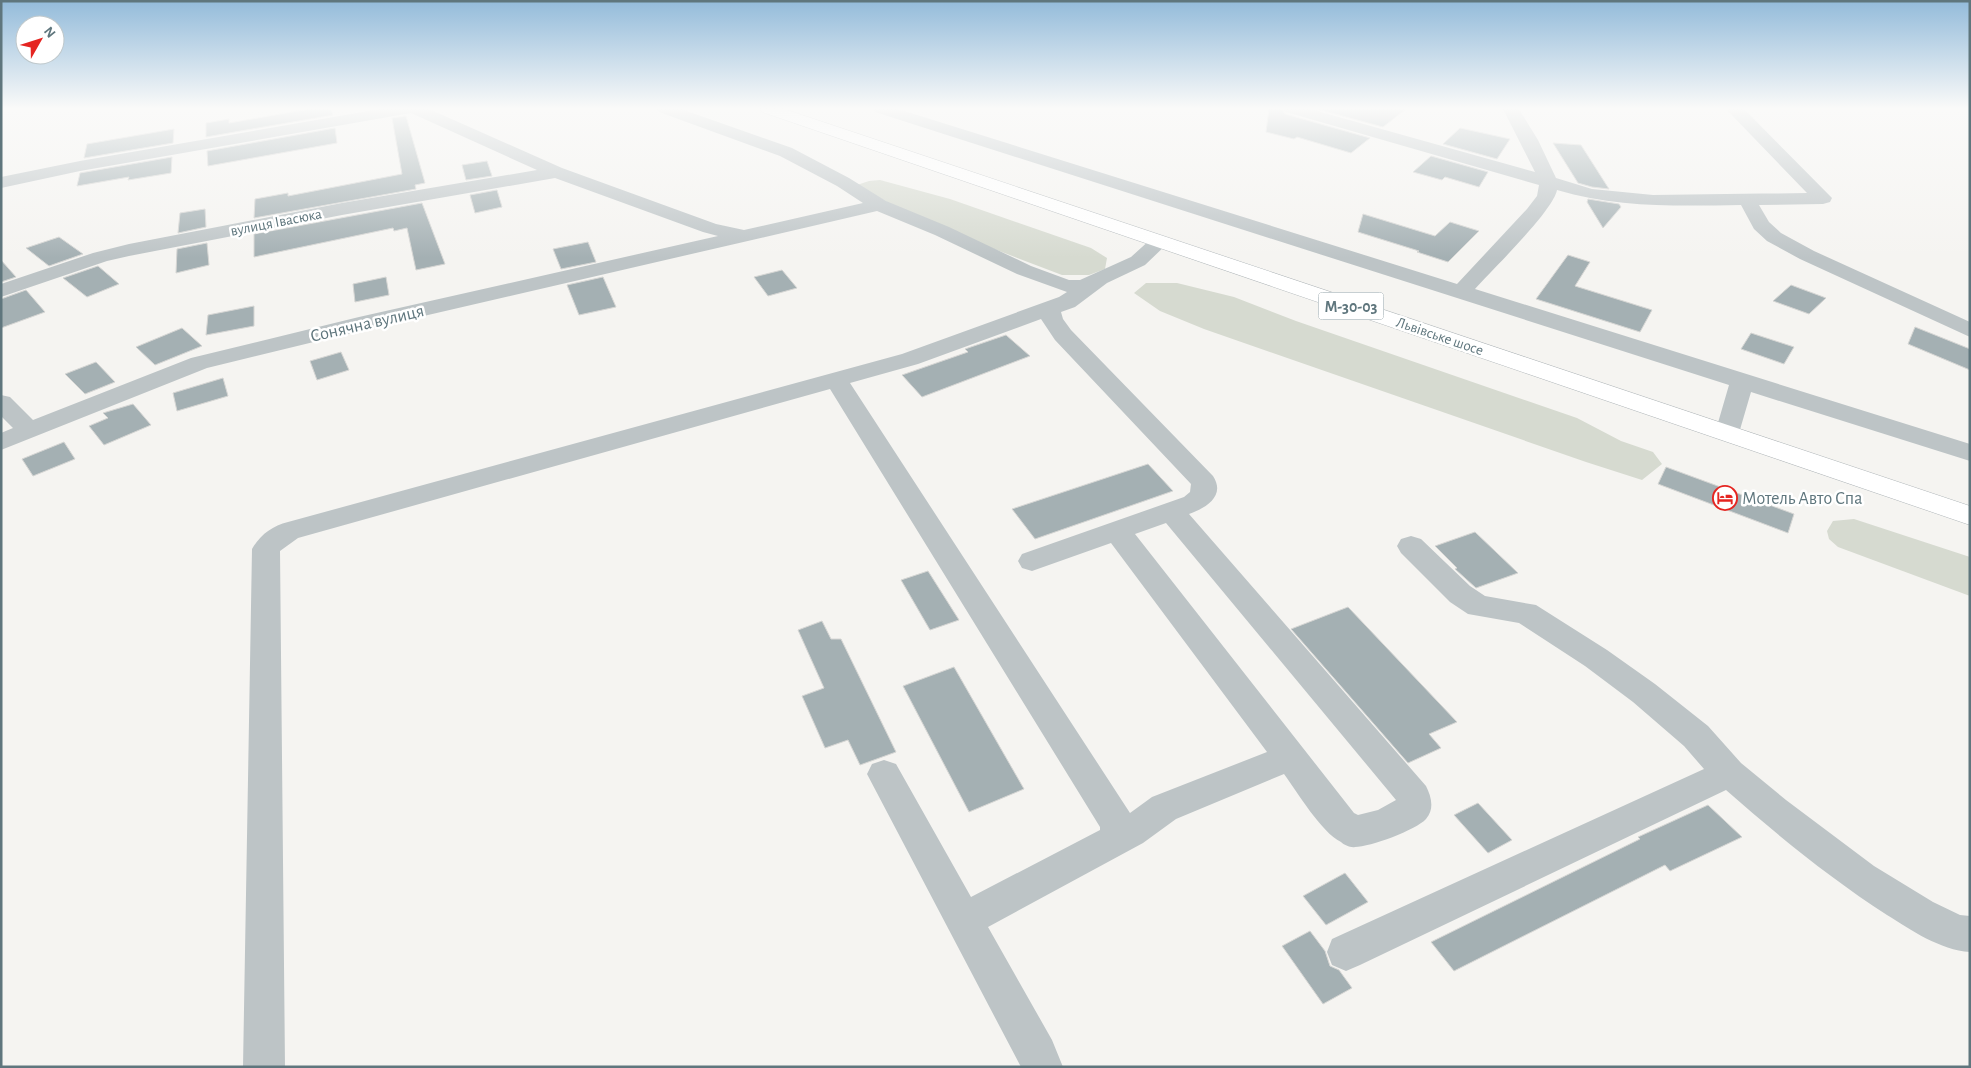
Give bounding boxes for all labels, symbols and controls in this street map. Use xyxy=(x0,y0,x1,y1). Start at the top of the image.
north arrow xyxy=(15,15,65,65)
text: N xyxy=(41,24,58,41)
street label: вулиця Івасюка xyxy=(229,206,323,239)
road number: М-30-03 xyxy=(1318,292,1384,320)
street label: Сонячна вулиця xyxy=(309,302,426,346)
street label: Львівське шосе xyxy=(1394,315,1486,358)
hotel icon: Мотель Авто Спа xyxy=(1712,485,1738,511)
place label: Мотель Авто Спа xyxy=(1742,490,1862,508)

